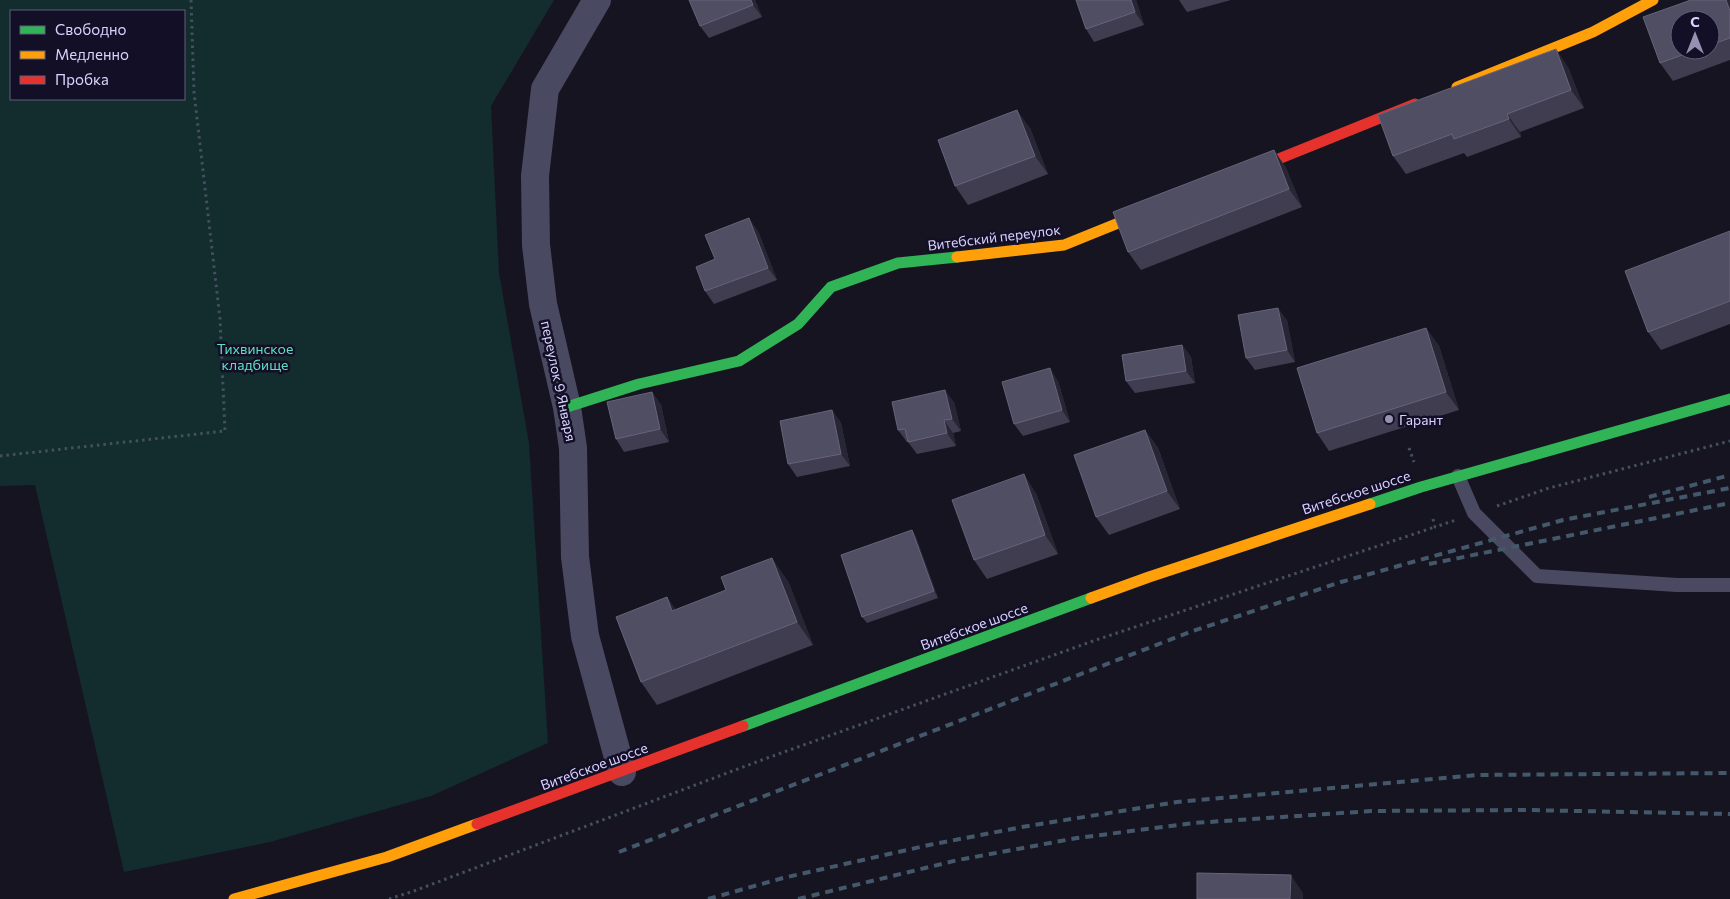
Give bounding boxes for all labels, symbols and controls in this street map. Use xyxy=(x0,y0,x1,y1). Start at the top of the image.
legend xyxy=(10,10,185,100)
north arrow xyxy=(1670,10,1720,60)
text: С xyxy=(1690,13,1700,30)
text: Свободно xyxy=(55,20,126,38)
text: Медленно xyxy=(55,45,129,63)
text: Пробка xyxy=(55,70,109,88)
street label: Витебский переулок xyxy=(926,220,1062,254)
street label: переулок 9 Января xyxy=(538,319,580,443)
park label: Тихвинское кладбище xyxy=(217,340,293,373)
place label: Гарант xyxy=(1399,411,1443,428)
marker: Гарант xyxy=(1383,413,1395,425)
street label: Витебское шоссе xyxy=(1300,466,1412,518)
street label: Витебское шоссе xyxy=(918,599,1030,653)
street label: Витебское шоссе xyxy=(538,739,650,793)

